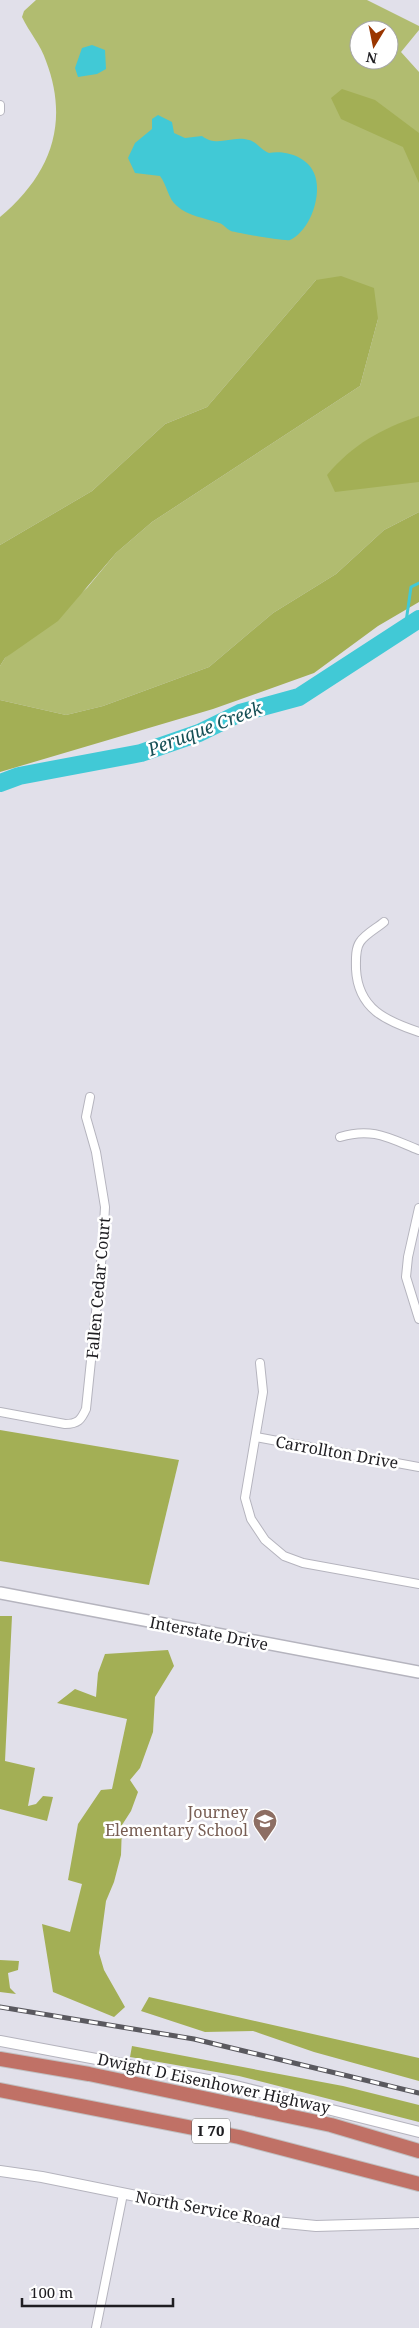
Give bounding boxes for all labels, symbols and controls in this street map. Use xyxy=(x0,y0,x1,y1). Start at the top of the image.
north arrow xyxy=(349,20,399,70)
text: N xyxy=(365,48,379,69)
water label: Peruque Creek xyxy=(143,695,266,761)
street label: Fallen Cedar Court xyxy=(81,1216,115,1360)
street label: Carrollton Drive xyxy=(274,1430,400,1474)
street label: Interstate Drive xyxy=(148,1611,270,1655)
place label: Journey Elementary School xyxy=(105,1801,249,1841)
school or university icon: Journey Elementary School xyxy=(252,1808,278,1842)
street label: Dwight D Eisenhower Highway xyxy=(95,2048,333,2119)
road number: I 70 xyxy=(192,2118,230,2144)
street label: North Service Road xyxy=(134,2185,283,2233)
scale bar xyxy=(22,2276,174,2308)
text: 100 m xyxy=(30,2282,73,2302)

